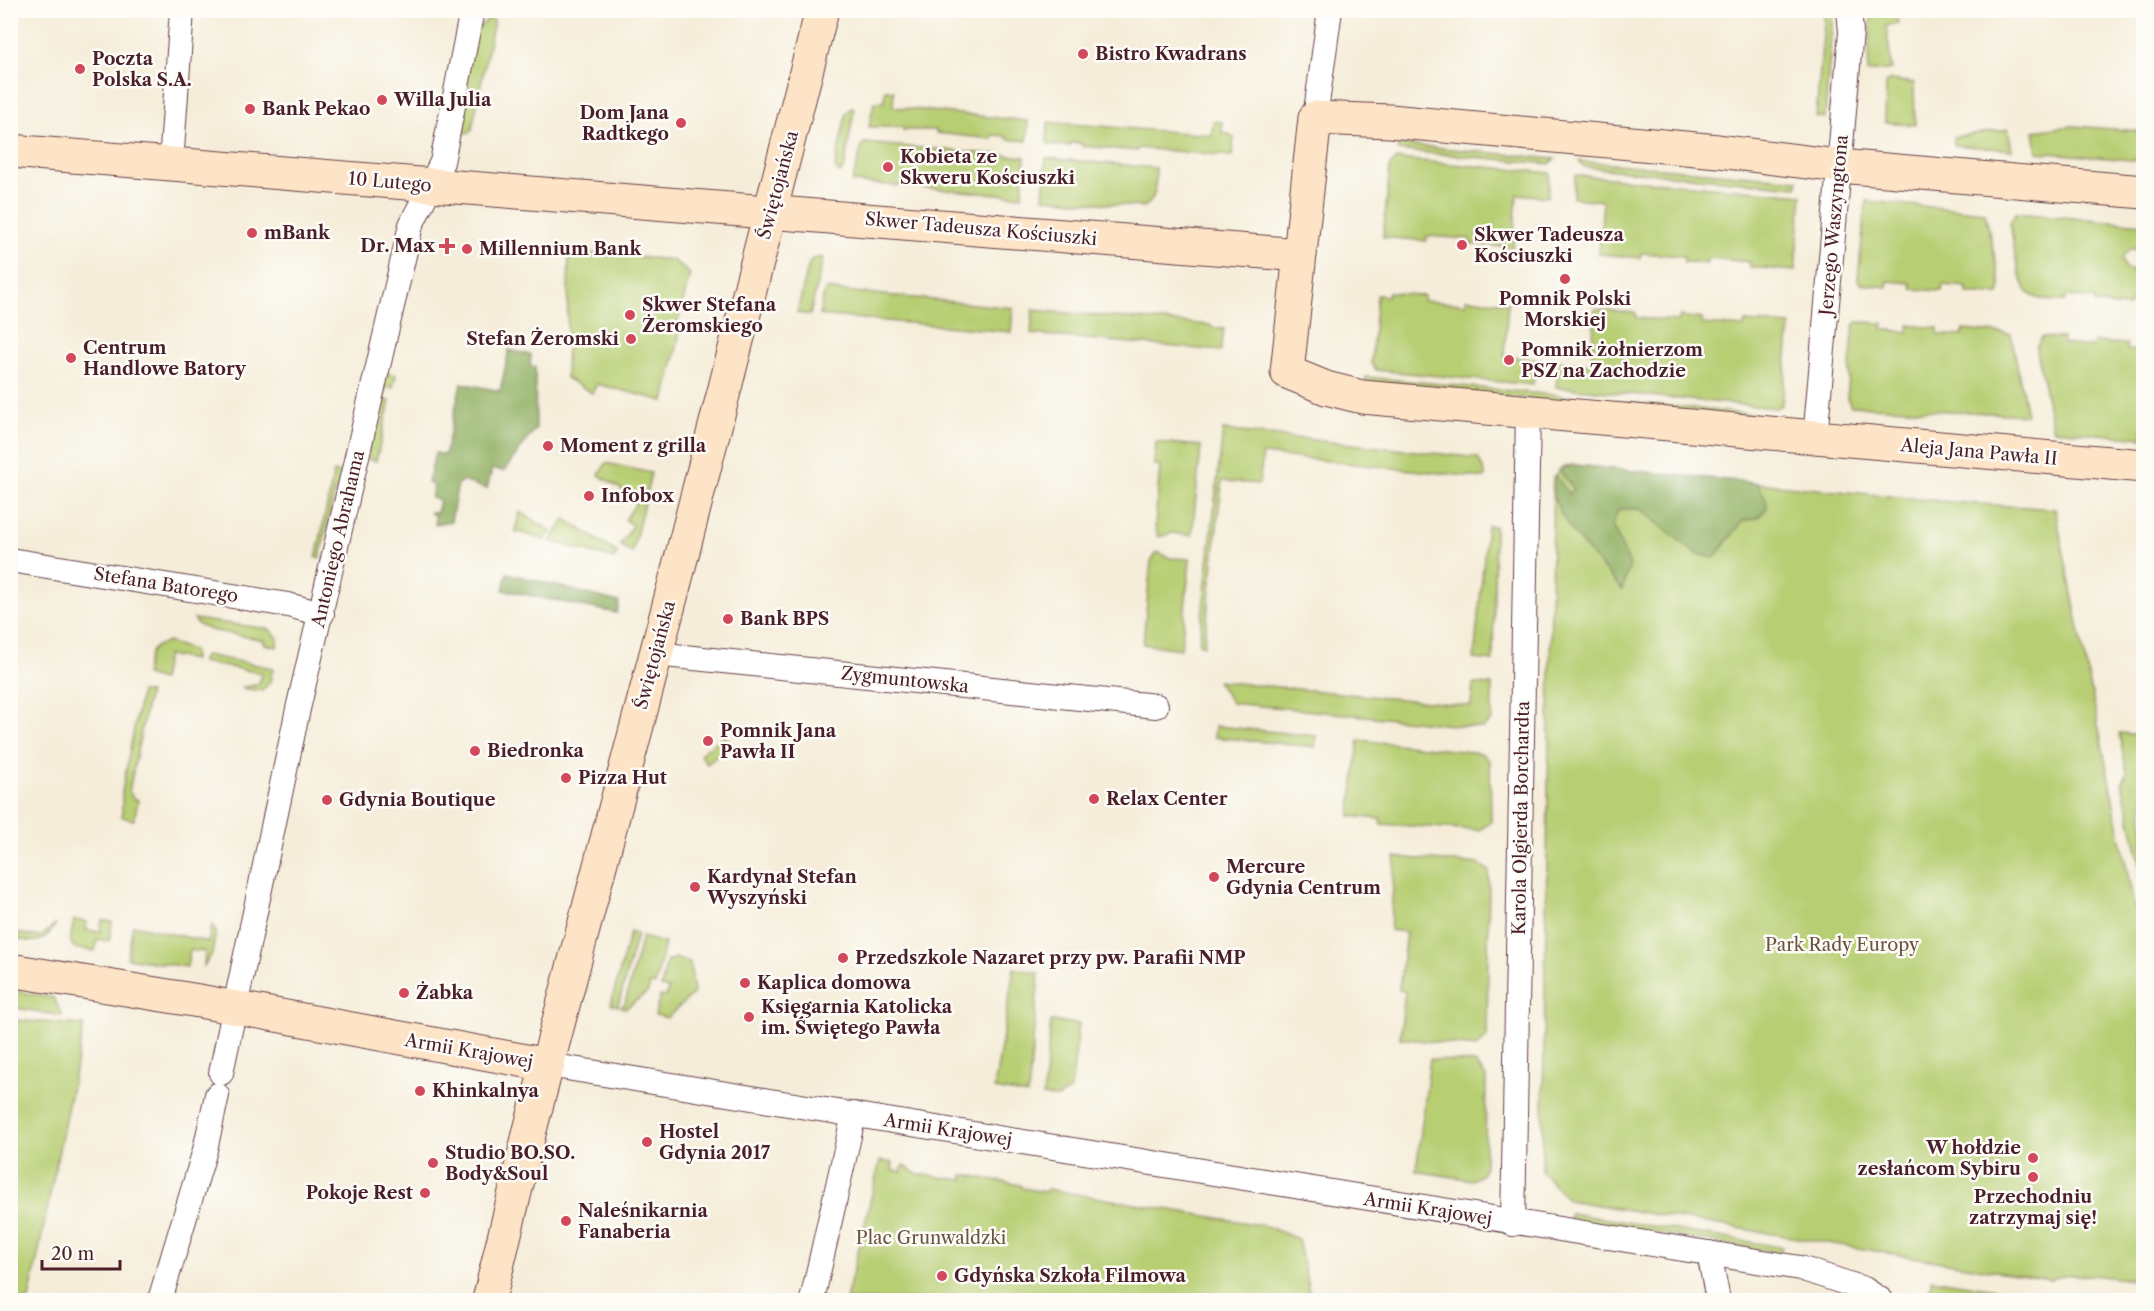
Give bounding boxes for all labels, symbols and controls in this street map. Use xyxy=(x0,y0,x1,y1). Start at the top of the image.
place label: Bistro Kwadrans xyxy=(1095,43,1247,65)
marker: Bistro Kwadrans xyxy=(1076,47,1090,61)
place label: Poczta Polska S.A. xyxy=(92,48,192,91)
marker: Poczta Polska S.A. xyxy=(73,62,87,76)
place label: Willa Julia xyxy=(393,89,492,111)
marker: Willa Julia xyxy=(375,93,389,107)
place label: Bank Pekao xyxy=(262,98,370,120)
marker: Bank Pekao xyxy=(243,102,257,116)
place label: Dom Jana Radtkego xyxy=(579,102,670,145)
marker: Dom Jana Radtkego xyxy=(674,116,688,130)
street label: Świętojańska xyxy=(752,128,803,242)
street label: Jerzego Waszyngtona xyxy=(1815,133,1853,319)
place label: Kobieta ze Skweru Kościuszki xyxy=(900,146,1075,189)
marker: Kobieta ze Skweru Kościuszki xyxy=(881,160,895,174)
street label: 10 Lutego xyxy=(347,167,433,197)
street label: Skwer Tadeusza Kościuszki xyxy=(864,208,1098,250)
place label: mBank xyxy=(264,222,331,244)
place label: Skwer Tadeusza Kościuszki xyxy=(1474,224,1625,267)
marker: mBank xyxy=(245,226,259,240)
place label: Dr. Max xyxy=(360,235,435,257)
place label: Millennium Bank xyxy=(479,238,643,260)
marker: Skwer Tadeusza Kościuszki xyxy=(1455,238,1469,252)
marker: Dr. Max xyxy=(440,239,454,253)
marker: Millennium Bank xyxy=(460,242,474,256)
marker: Pomnik Polski Morskiej xyxy=(1558,272,1572,286)
place label: Pomnik Polski Morskiej xyxy=(1499,288,1632,331)
place label: Skwer Stefana Żeromskiego xyxy=(642,294,777,337)
marker: Skwer Stefana Żeromskiego xyxy=(623,308,637,322)
place label: Stefan Żeromski xyxy=(466,327,620,350)
marker: Stefan Żeromski xyxy=(624,332,638,346)
place label: Centrum Handlowe Batory xyxy=(83,337,247,380)
place label: Pomnik żołnierzom PSZ na Zachodzie xyxy=(1521,339,1703,382)
marker: Centrum Handlowe Batory xyxy=(64,351,78,365)
marker: Pomnik żołnierzom PSZ na Zachodzie xyxy=(1502,353,1516,367)
street label: Aleja Jana Pawła II xyxy=(1899,434,2058,470)
place label: Moment z grilla xyxy=(560,435,707,457)
marker: Moment z grilla xyxy=(541,439,555,453)
street label: Antoniego Abrahama xyxy=(307,448,369,631)
place label: Infobox xyxy=(601,485,674,507)
marker: Infobox xyxy=(582,489,596,503)
street label: Stefana Batorego xyxy=(92,563,240,607)
street label: Świętojańska xyxy=(629,598,680,712)
place label: Bank BPS xyxy=(740,608,829,630)
marker: Bank BPS xyxy=(721,612,735,626)
street label: Zygmuntowska xyxy=(840,662,971,698)
street label: Karola Olgierda Borchardta xyxy=(1508,700,1534,935)
place label: Pomnik Jana Pawła II xyxy=(720,720,837,763)
marker: Pomnik Jana Pawła II xyxy=(701,734,715,748)
place label: Biedronka xyxy=(487,740,585,762)
marker: Biedronka xyxy=(468,744,482,758)
place label: Pizza Hut xyxy=(578,767,668,789)
marker: Pizza Hut xyxy=(559,771,573,785)
place label: Relax Center xyxy=(1106,788,1228,810)
place label: Gdynia Boutique xyxy=(339,789,496,811)
marker: Relax Center xyxy=(1087,792,1101,806)
marker: Gdynia Boutique xyxy=(320,793,334,807)
place label: Mercure Gdynia Centrum xyxy=(1226,856,1381,899)
place label: Kardynał Stefan Wyszyński xyxy=(706,866,857,909)
marker: Mercure Gdynia Centrum xyxy=(1207,870,1221,884)
marker: Kardynał Stefan Wyszyński xyxy=(688,880,702,894)
park label: Park Rady Europy xyxy=(1765,934,1920,956)
place label: Przedszkole Nazaret przy pw. Parafii NMP xyxy=(855,947,1246,969)
marker: Przedszkole Nazaret przy pw. Parafii NMP xyxy=(836,951,850,965)
place label: Kaplica domowa xyxy=(757,972,911,994)
marker: Kaplica domowa xyxy=(738,976,752,990)
place label: Żabka xyxy=(416,981,474,1004)
marker: Żabka xyxy=(397,986,411,1000)
place label: Księgarnia Katolicka im. Świętego Pawła xyxy=(761,996,953,1039)
marker: Księgarnia Katolicka im. Świętego Pawła xyxy=(742,1010,756,1024)
street label: Armii Krajowej xyxy=(402,1029,535,1073)
place label: Khinkalnya xyxy=(432,1080,540,1102)
marker: Khinkalnya xyxy=(413,1084,427,1098)
street label: Armii Krajowej xyxy=(881,1109,1014,1151)
place label: Hostel Gdynia 2017 xyxy=(659,1121,771,1164)
marker: Hostel Gdynia 2017 xyxy=(640,1135,654,1149)
place label: W hołdzie zesłańcom Sybiru xyxy=(1857,1137,2021,1180)
place label: Studio BO.SO. Body&Soul xyxy=(445,1142,575,1185)
marker: W hołdzie zesłańcom Sybiru xyxy=(2026,1151,2040,1165)
marker: Studio BO.SO. Body&Soul xyxy=(426,1156,440,1170)
marker: Przechodniu zatrzymaj się! xyxy=(2026,1170,2040,1184)
place label: Pokoje Rest xyxy=(306,1182,414,1204)
marker: Pokoje Rest xyxy=(418,1186,432,1200)
place label: Przechodniu zatrzymaj się! xyxy=(1969,1186,2097,1229)
street label: Armii Krajowej xyxy=(1361,1188,1494,1230)
place label: Naleśnikarnia Fanaberia xyxy=(578,1200,708,1243)
marker: Naleśnikarnia Fanaberia xyxy=(559,1214,573,1228)
park label: Plac Grunwaldzki xyxy=(856,1227,1007,1249)
scale bar xyxy=(42,1233,120,1271)
text: 20 m xyxy=(51,1243,95,1265)
place label: Gdyńska Szkoła Filmowa xyxy=(954,1265,1186,1287)
marker: Gdyńska Szkoła Filmowa xyxy=(935,1269,949,1283)

